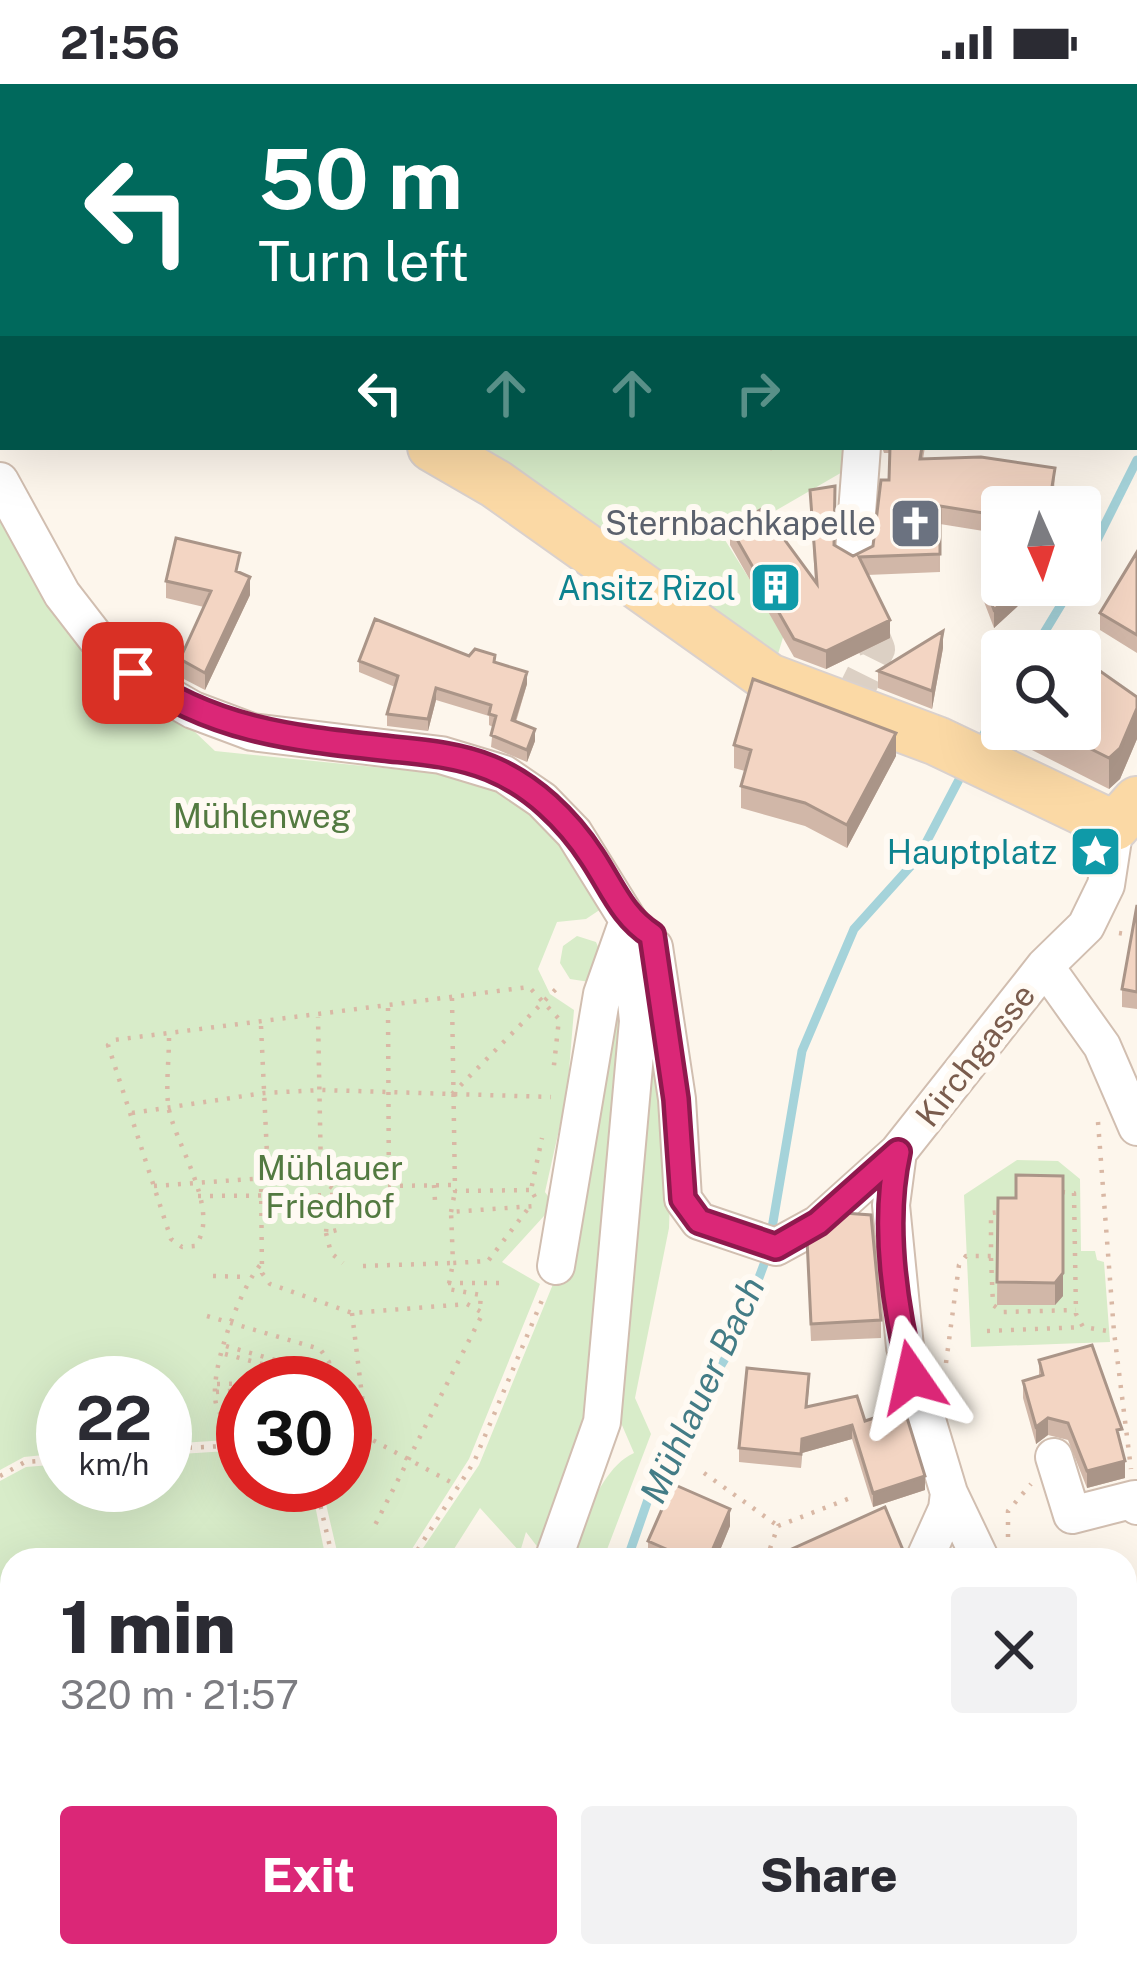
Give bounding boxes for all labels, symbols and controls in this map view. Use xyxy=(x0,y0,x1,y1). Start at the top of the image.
text: 21:56 xyxy=(60,16,180,69)
text: 50 m xyxy=(258,129,463,228)
icon: left xyxy=(60,132,216,288)
text: Turn left xyxy=(258,230,469,293)
icon: left xyxy=(347,360,413,426)
icon: ahead xyxy=(473,360,539,426)
icon: ahead xyxy=(599,360,665,426)
icon: right xyxy=(725,360,791,426)
north arrow xyxy=(981,486,1101,606)
map controls xyxy=(981,486,1101,750)
church icon: Sternbachkapelle xyxy=(887,495,943,551)
place label: Sternbachkapelle xyxy=(605,504,876,542)
building icon: Ansitz Rizol xyxy=(747,560,803,616)
place label: Ansitz Rizol xyxy=(557,569,736,607)
pin xyxy=(82,622,184,724)
button: search xyxy=(981,630,1101,750)
icon: arrive xyxy=(100,640,166,706)
park label: Mühlenweg xyxy=(173,797,351,835)
place icon: Hauptplatz xyxy=(1068,824,1124,880)
place label: Hauptplatz xyxy=(887,833,1057,871)
street label: Kirchgasse xyxy=(908,976,1042,1134)
park label: Mühlauer Friedhof xyxy=(257,1149,403,1225)
water label: Mühlauer Bach xyxy=(631,1270,773,1510)
position arrow xyxy=(849,1314,975,1440)
speed limit sign: 30 xyxy=(216,1356,372,1512)
text: 22 xyxy=(76,1383,152,1454)
text: km/h xyxy=(79,1446,149,1482)
text: 1 min xyxy=(60,1585,236,1669)
button: close xyxy=(951,1587,1077,1713)
text: 320 m · 21:57 xyxy=(60,1672,299,1718)
button: Exit xyxy=(60,1806,557,1944)
button: Share xyxy=(581,1806,1077,1944)

